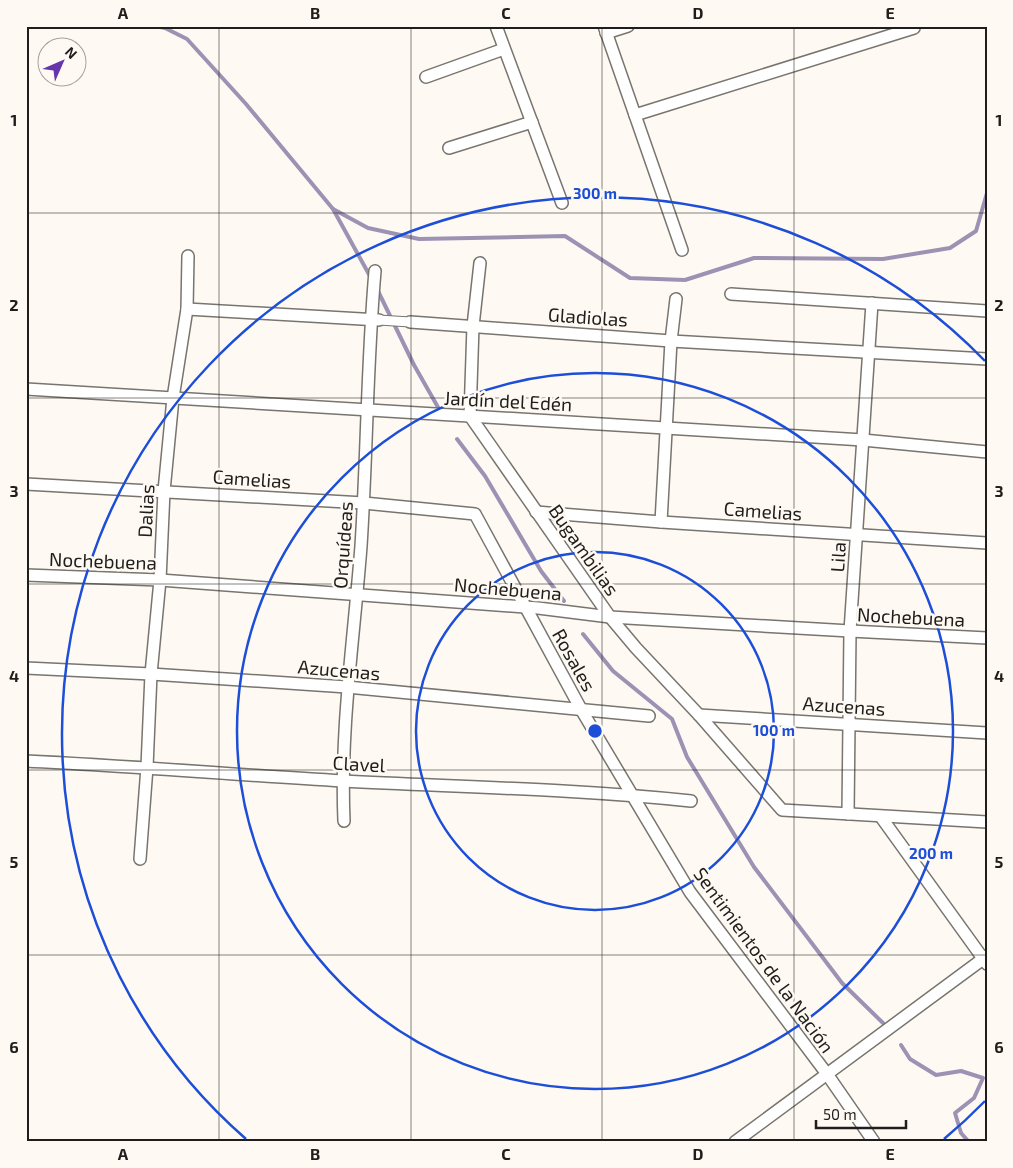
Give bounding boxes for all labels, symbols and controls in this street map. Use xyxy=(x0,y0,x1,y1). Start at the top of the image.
text: A xyxy=(118,3,129,22)
text: B xyxy=(310,3,320,22)
text: C xyxy=(501,3,511,22)
text: D xyxy=(693,3,704,22)
text: E xyxy=(885,3,895,22)
north arrow xyxy=(38,38,88,88)
text: N xyxy=(62,43,81,62)
text: 1 xyxy=(11,110,17,129)
text: 1 xyxy=(996,110,1002,129)
text: 300 m xyxy=(573,184,617,202)
text: 2 xyxy=(9,295,19,314)
text: 2 xyxy=(994,295,1004,314)
street label: Gladiolas xyxy=(547,302,629,331)
street label: Jardín del Edén xyxy=(443,386,573,415)
street label: Camelias xyxy=(212,464,292,493)
text: 3 xyxy=(9,481,19,500)
text: 3 xyxy=(994,481,1004,500)
street label: Dalias xyxy=(133,484,158,538)
street label: Camelias xyxy=(723,496,803,525)
street label: Orquídeas xyxy=(328,500,357,589)
street label: Bugambilias xyxy=(545,500,624,600)
street label: Lila xyxy=(825,541,850,573)
street label: Nochebuena xyxy=(49,547,157,574)
street label: Nochebuena xyxy=(453,572,563,605)
street label: Nochebuena xyxy=(856,602,966,631)
street label: Rosales xyxy=(548,624,601,695)
street label: Azucenas xyxy=(297,654,381,685)
text: 4 xyxy=(9,666,19,685)
text: 4 xyxy=(994,666,1004,685)
street label: Azucenas xyxy=(802,691,886,720)
text: 100 m xyxy=(753,721,795,739)
centre of rings xyxy=(586,722,604,740)
street label: Clavel xyxy=(332,751,386,776)
text: 200 m xyxy=(909,844,953,862)
text: 5 xyxy=(10,852,19,871)
text: 5 xyxy=(995,852,1004,871)
street label: Sentimientos de la Nación xyxy=(689,862,839,1057)
text: 6 xyxy=(9,1037,19,1056)
text: 6 xyxy=(994,1037,1004,1056)
scale bar xyxy=(816,1098,906,1130)
text: 50 m xyxy=(823,1105,857,1123)
text: A xyxy=(118,1144,129,1163)
text: B xyxy=(310,1144,320,1163)
text: C xyxy=(501,1144,511,1163)
text: D xyxy=(693,1144,704,1163)
text: E xyxy=(885,1144,895,1163)

